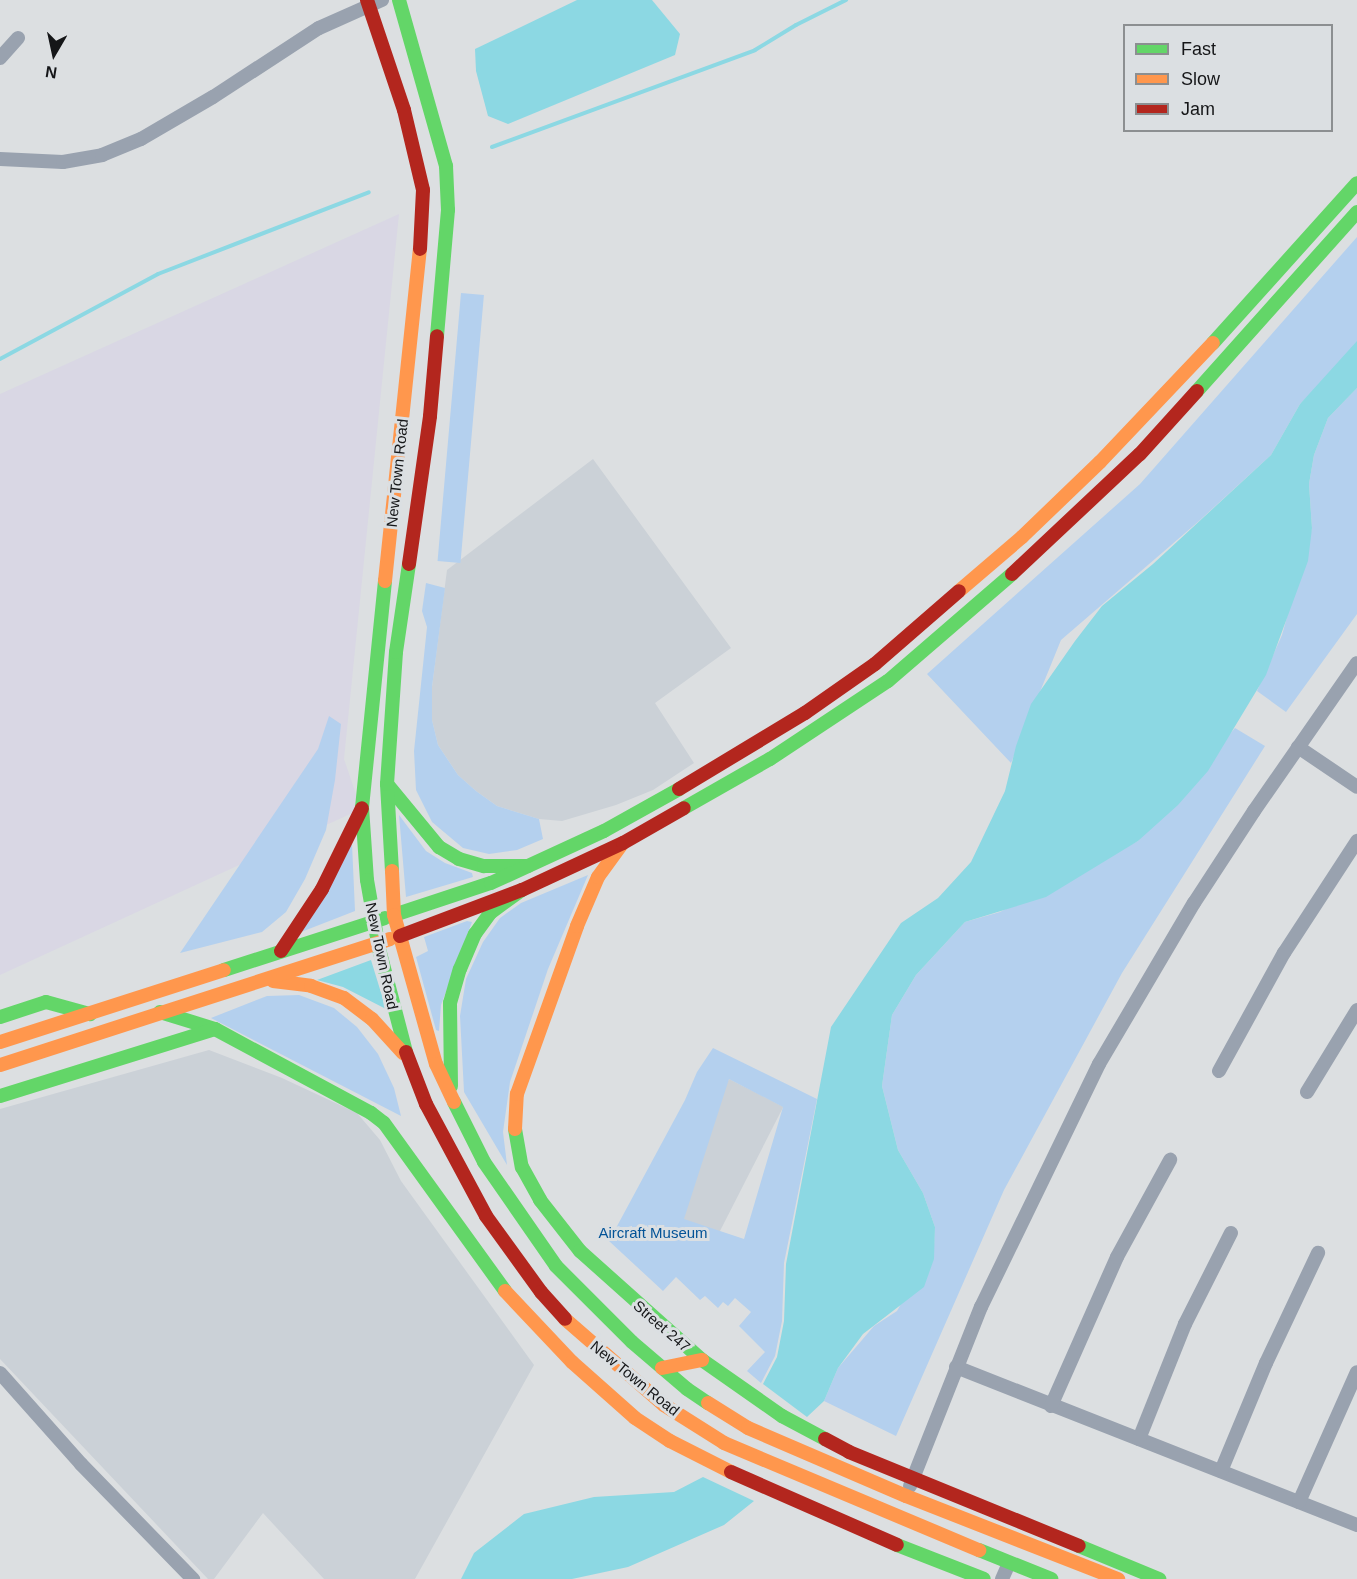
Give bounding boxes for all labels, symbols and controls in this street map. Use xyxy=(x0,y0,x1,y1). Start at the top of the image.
north arrow xyxy=(24,24,84,84)
legend xyxy=(1123,24,1333,132)
text: Fast xyxy=(1181,39,1216,59)
text: N xyxy=(44,63,58,82)
text: Slow xyxy=(1181,69,1220,89)
text: Jam xyxy=(1181,99,1215,119)
street label: New Town Road xyxy=(382,418,412,528)
street label: New Town Road xyxy=(362,901,402,1011)
park label: Aircraft Museum xyxy=(598,1224,708,1242)
street label: Street 247 xyxy=(630,1297,694,1355)
street label: New Town Road xyxy=(587,1337,683,1419)

